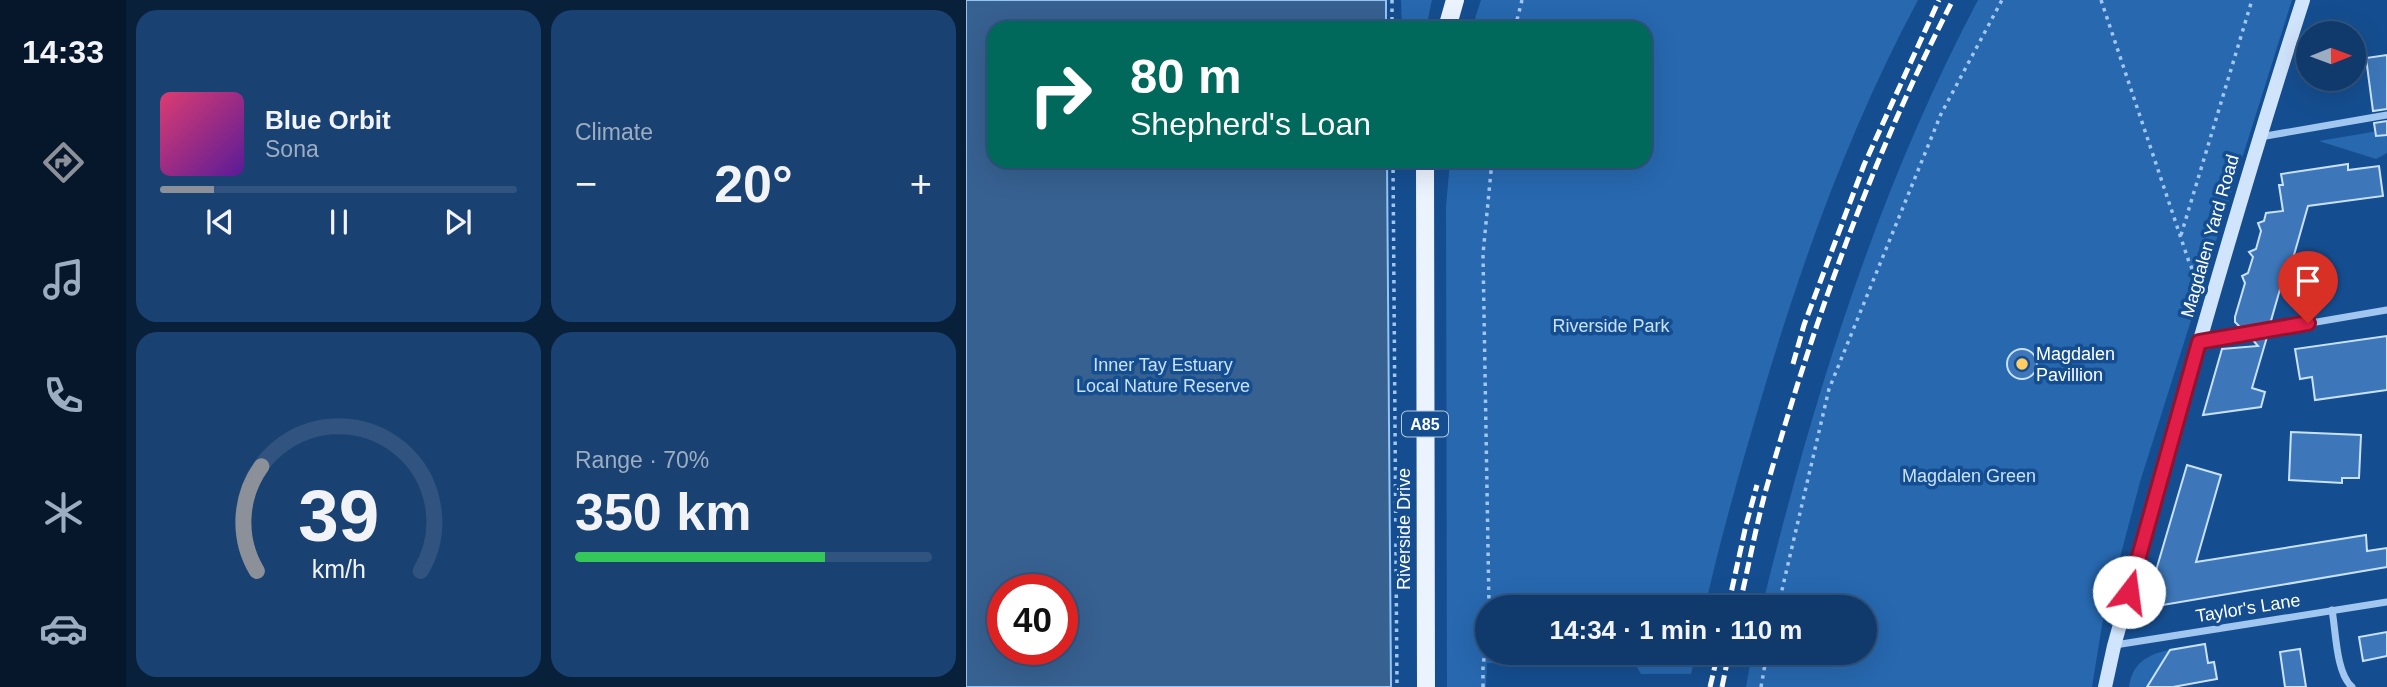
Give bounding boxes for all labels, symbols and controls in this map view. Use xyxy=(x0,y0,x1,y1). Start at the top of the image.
north arrow xyxy=(2296,21,2366,91)
map controls xyxy=(2296,21,2366,91)
text: 14:33 xyxy=(22,34,104,70)
icon: right xyxy=(1015,49,1106,140)
text: 80 m xyxy=(1130,49,1242,103)
text: Blue Orbit xyxy=(265,105,391,135)
text: Shepherd's Loan xyxy=(1130,106,1371,142)
text: Climate xyxy=(575,119,653,145)
text: Sona xyxy=(265,136,319,162)
icon: directions xyxy=(39,138,88,187)
street label: Magdalen Yard Road xyxy=(2177,152,2243,320)
text: 20° xyxy=(714,155,793,213)
text: − xyxy=(575,163,597,205)
text: + xyxy=(910,163,932,205)
icon: previous xyxy=(201,203,239,241)
icon: pause xyxy=(320,203,358,241)
icon: next xyxy=(439,203,477,241)
pin xyxy=(2278,251,2338,323)
icon: music xyxy=(39,255,88,304)
icon: arrive xyxy=(2289,262,2327,300)
park label: Riverside Park xyxy=(1552,316,1671,336)
place label: Magdalen Pavillion xyxy=(2036,344,2115,385)
park label: Inner Tay Estuary Local Nature Reserve xyxy=(1076,355,1250,396)
marker: Magdalen Pavillion xyxy=(2014,356,2030,372)
icon: phone xyxy=(39,371,88,420)
road number: A85 xyxy=(1402,412,1448,436)
text: Range · 70% xyxy=(575,447,709,473)
park label: Magdalen Green xyxy=(1902,466,2036,486)
street label: Riverside Drive xyxy=(1394,468,1414,590)
text: 39 xyxy=(298,475,379,556)
text: 350 km xyxy=(575,483,751,541)
icon: climate xyxy=(39,488,88,537)
text: km/h xyxy=(311,554,366,582)
position arrow xyxy=(2092,555,2166,629)
speed limit sign: 40 xyxy=(987,574,1078,665)
street label: Taylor's Lane xyxy=(2194,590,2302,626)
icon: car xyxy=(39,604,88,653)
text: 14:34 · 1 min · 110 m xyxy=(1550,615,1802,645)

